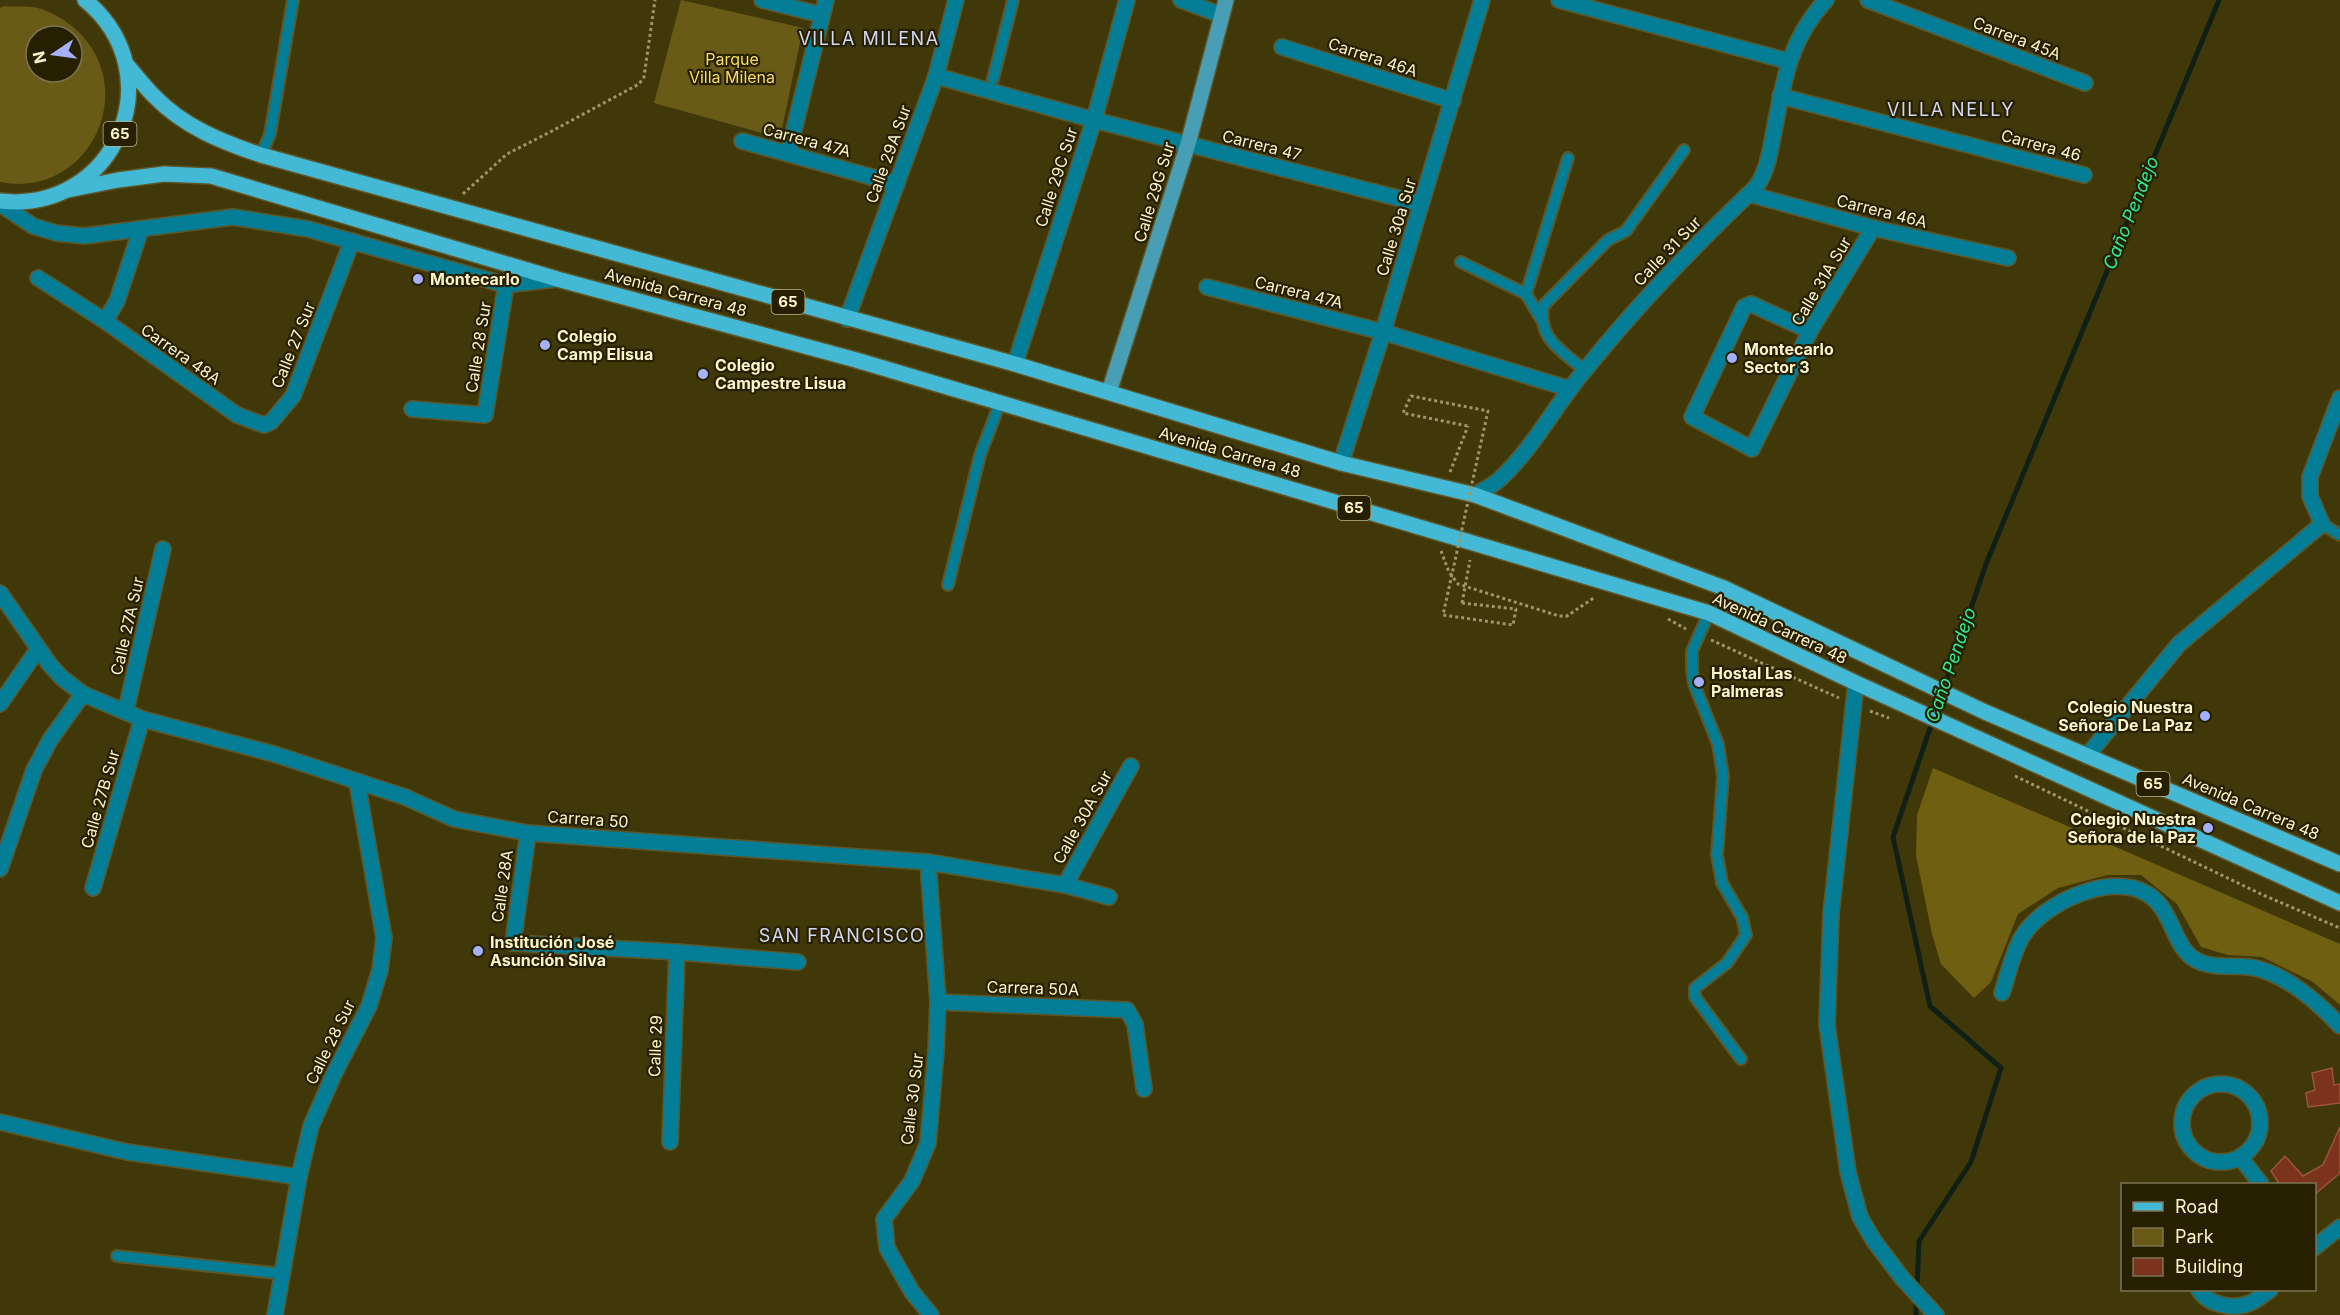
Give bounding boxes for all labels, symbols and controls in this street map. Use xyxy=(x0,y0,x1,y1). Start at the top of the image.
street label: Carrera 45A xyxy=(1970,12,2064,64)
north arrow xyxy=(24,24,84,84)
district label: VILLA MILENA xyxy=(798,28,940,49)
street label: Carrera 46A xyxy=(1326,33,1420,81)
text: N xyxy=(28,49,51,66)
park label: Parque Villa Milena xyxy=(689,49,775,87)
district label: VILLA NELLY xyxy=(1887,99,2015,120)
street label: Calle 29A Sur xyxy=(861,102,915,206)
street label: Carrera 47A xyxy=(761,119,853,161)
road number: 65 xyxy=(104,122,136,146)
street label: Calle 29C Sur xyxy=(1030,125,1082,229)
street label: Carrera 46 xyxy=(1999,125,2083,165)
street label: Carrera 47 xyxy=(1220,126,1304,164)
street label: Calle 29G Sur xyxy=(1129,139,1179,245)
water label: Caño Pendejo xyxy=(2098,153,2163,272)
street label: Calle 30a Sur xyxy=(1372,176,1420,278)
street label: Carrera 46A xyxy=(1835,190,1929,232)
street label: Calle 31 Sur xyxy=(1629,212,1705,290)
street label: Calle 31A Sur xyxy=(1787,233,1855,329)
street label: Avenida Carrera 48 xyxy=(603,263,749,321)
place label: Montecarlo xyxy=(430,269,520,289)
street label: Carrera 47A xyxy=(1253,271,1345,313)
marker: Montecarlo xyxy=(411,272,425,286)
road number: 65 xyxy=(772,290,804,314)
street label: Calle 27 Sur xyxy=(267,299,319,391)
street label: Calle 28 Sur xyxy=(461,300,495,394)
street label: Carrera 48A xyxy=(137,319,225,389)
place label: Colegio Camp Elisua xyxy=(557,326,653,364)
marker: Colegio Camp Elisua xyxy=(538,338,552,352)
place label: Montecarlo Sector 3 xyxy=(1744,339,1834,377)
marker: Montecarlo Sector 3 xyxy=(1725,351,1739,365)
place label: Colegio Campestre Lisua xyxy=(715,355,846,393)
marker: Colegio Campestre Lisua xyxy=(696,367,710,381)
street label: Avenida Carrera 48 xyxy=(1157,422,1303,482)
road number: 65 xyxy=(1338,496,1370,520)
street label: Calle 27A Sur xyxy=(106,575,148,677)
street label: Avenida Carrera 48 xyxy=(1709,588,1851,668)
water label: Caño Pendejo xyxy=(1921,605,1980,725)
place label: Hostal Las Palmeras xyxy=(1711,663,1792,701)
marker: Hostal Las Palmeras xyxy=(1692,675,1706,689)
place label: Colegio Nuestra Señora De La Paz xyxy=(2058,697,2193,735)
marker: Colegio Nuestra Señora De La Paz xyxy=(2198,709,2212,723)
street label: Calle 27B Sur xyxy=(76,747,124,851)
street label: Calle 30A Sur xyxy=(1048,767,1116,867)
street label: Avenida Carrera 48 xyxy=(2180,768,2322,844)
road number: 65 xyxy=(2136,772,2170,796)
street label: Carrera 50 xyxy=(547,806,629,832)
place label: Colegio Nuestra Señora de la Paz xyxy=(2067,809,2196,847)
marker: Colegio Nuestra Señora de la Paz xyxy=(2201,821,2215,835)
street label: Calle 28A xyxy=(487,848,517,924)
district label: SAN FRANCISCO xyxy=(759,925,925,946)
place label: Institución José Asunción Silva xyxy=(490,932,614,970)
marker: Institución José Asunción Silva xyxy=(471,944,485,958)
street label: Carrera 50A xyxy=(986,976,1080,1000)
street label: Calle 28 Sur xyxy=(301,996,359,1088)
street label: Calle 29 xyxy=(644,1015,666,1077)
street label: Calle 30 Sur xyxy=(896,1052,928,1146)
legend xyxy=(2121,1183,2316,1291)
text: Road xyxy=(2175,1196,2218,1217)
text: Park xyxy=(2175,1226,2214,1247)
text: Building xyxy=(2175,1256,2243,1277)

